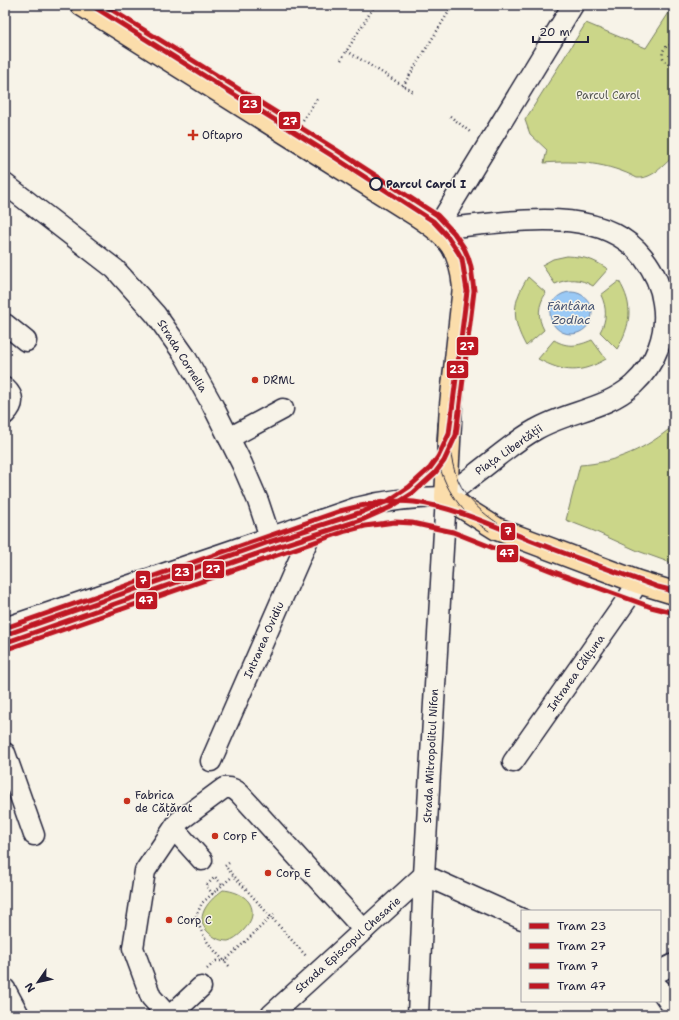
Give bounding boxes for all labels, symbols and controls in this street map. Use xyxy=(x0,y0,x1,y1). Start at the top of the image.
scale bar xyxy=(533,18,588,44)
text: 20 m xyxy=(539,24,570,40)
park label: Parcul Carol xyxy=(576,88,641,103)
line badge: 23 xyxy=(239,95,262,114)
text: 23 xyxy=(242,97,258,112)
line badge: 27 xyxy=(278,111,301,130)
text: 27 xyxy=(283,114,298,129)
place label: Oftapro xyxy=(202,128,243,143)
marker: Oftapro xyxy=(187,129,199,141)
marker: Parcul Carol I xyxy=(369,177,383,191)
place label: Parcul Carol I xyxy=(386,177,466,192)
water label: Fântâna Zodiac xyxy=(547,298,595,328)
street label: Strada Cornelia xyxy=(154,317,210,395)
line badge: 27 xyxy=(456,336,479,356)
text: 27 xyxy=(460,339,475,354)
line badge: 23 xyxy=(446,360,469,379)
text: 23 xyxy=(449,362,465,377)
place label: DRML xyxy=(263,373,295,388)
marker: DRML xyxy=(250,375,260,385)
street label: Piața Libertății xyxy=(472,421,546,479)
line badge: 7 xyxy=(500,522,516,541)
text: 7 xyxy=(504,524,512,539)
line badge: 47 xyxy=(496,544,519,563)
text: 47 xyxy=(500,546,515,561)
line badge: 27 xyxy=(202,560,225,579)
text: 27 xyxy=(206,562,221,577)
line badge: 23 xyxy=(171,563,194,582)
text: 23 xyxy=(174,565,190,580)
line badge: 7 xyxy=(135,570,151,589)
text: 7 xyxy=(139,573,147,588)
line badge: 47 xyxy=(135,591,158,610)
text: 47 xyxy=(139,593,154,608)
street label: Intrarea Ovidiu xyxy=(240,599,288,681)
street label: Intrarea Călțuna xyxy=(544,631,608,714)
street label: Strada Mitropolitul Nifon xyxy=(420,688,442,824)
place label: Fabrica de Cățărat xyxy=(135,788,193,816)
marker: Fabrica de Cățărat xyxy=(122,796,132,806)
place label: Corp F xyxy=(223,829,257,844)
marker: Corp F xyxy=(210,831,220,841)
place label: Corp E xyxy=(276,866,311,881)
marker: Corp E xyxy=(263,868,273,878)
street label: Strada Episcopul Chesarie xyxy=(292,893,404,997)
legend xyxy=(521,910,661,1002)
place label: Corp C xyxy=(177,913,212,928)
marker: Corp C xyxy=(164,915,174,925)
text: Tram 23 xyxy=(557,918,606,934)
text: Tram 27 xyxy=(557,938,606,954)
text: Tram 7 xyxy=(557,958,599,974)
north arrow xyxy=(18,962,58,1002)
text: Tram 47 xyxy=(557,978,606,994)
text: N xyxy=(21,979,39,995)

